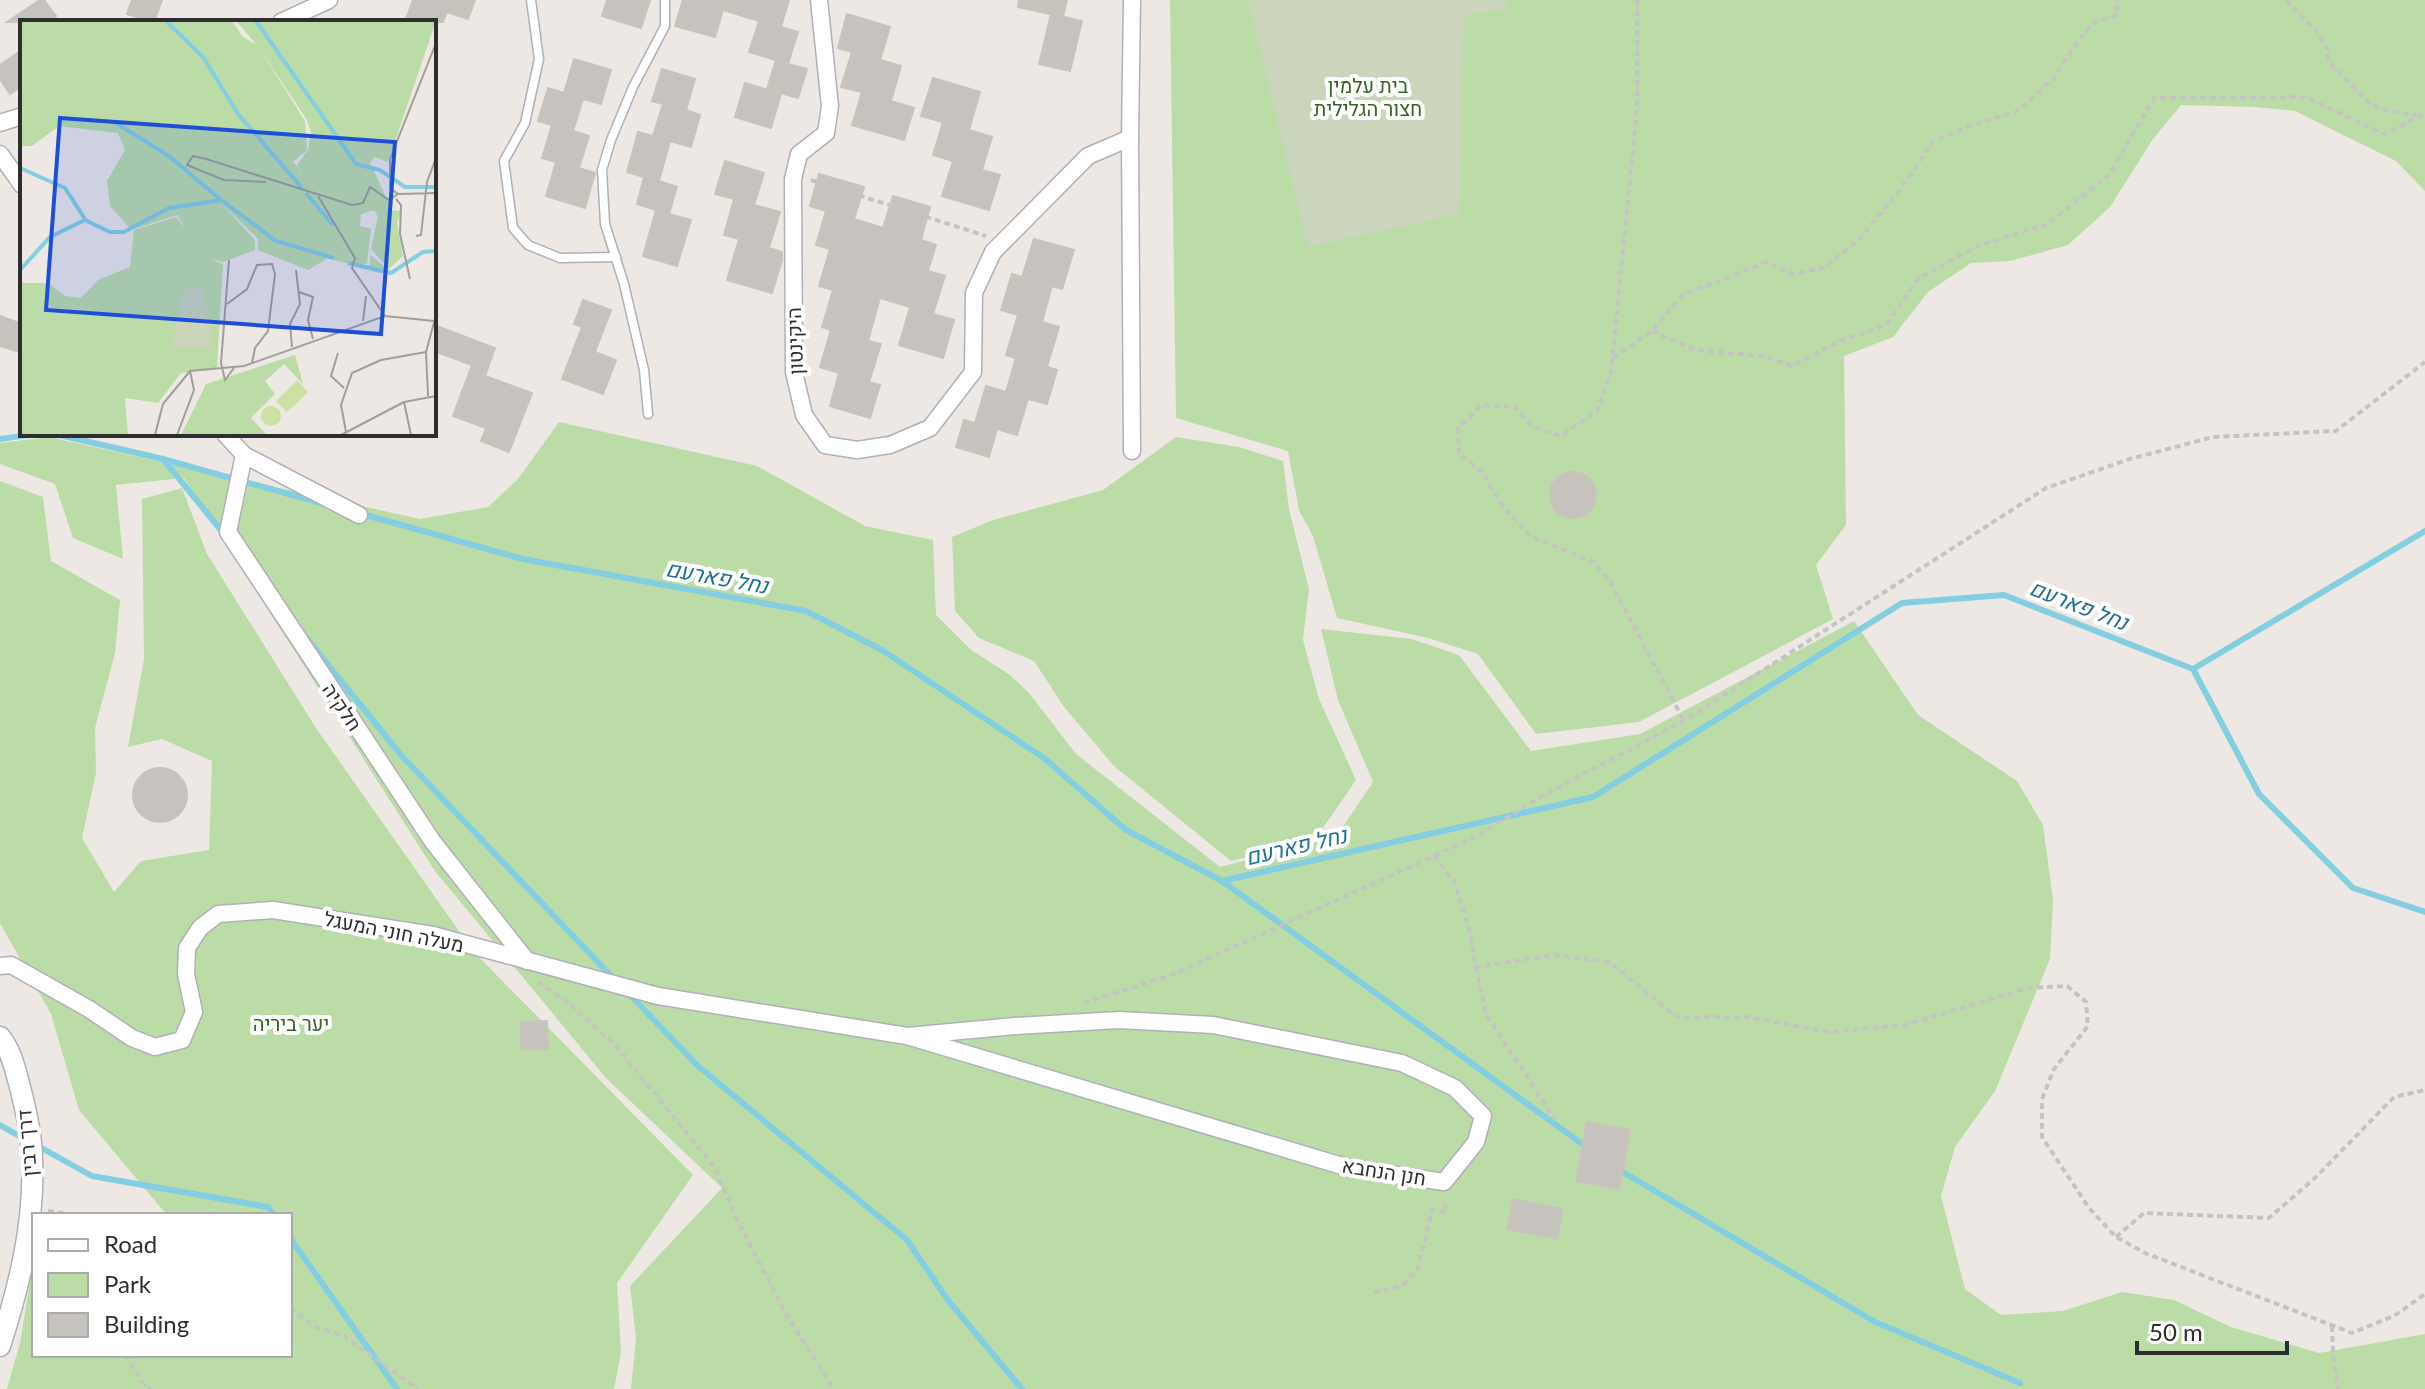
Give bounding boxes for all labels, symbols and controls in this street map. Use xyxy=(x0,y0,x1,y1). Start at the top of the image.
inset map xyxy=(20,20,436,436)
park label: בית עלמין חצור הגלילית xyxy=(1314,73,1422,120)
street label: היקינטון xyxy=(781,307,807,375)
water label: נחל פארעם xyxy=(664,554,772,599)
water label: נחל פארעם xyxy=(2026,573,2134,636)
street label: חלקיה xyxy=(318,678,367,735)
water label: נחל פארעם xyxy=(1243,820,1351,870)
street label: מעלה חוני המעגל xyxy=(322,906,466,956)
park label: יער ביריה xyxy=(253,1011,329,1035)
street label: דרך רבין xyxy=(11,1108,41,1178)
street label: חנן הנחבא xyxy=(1340,1153,1428,1189)
legend xyxy=(32,1213,292,1357)
text: Road xyxy=(104,1229,157,1258)
text: Park xyxy=(104,1269,152,1298)
scale bar xyxy=(2137,1305,2287,1355)
text: Building xyxy=(104,1309,189,1338)
text: 50 m xyxy=(2149,1317,2203,1346)

